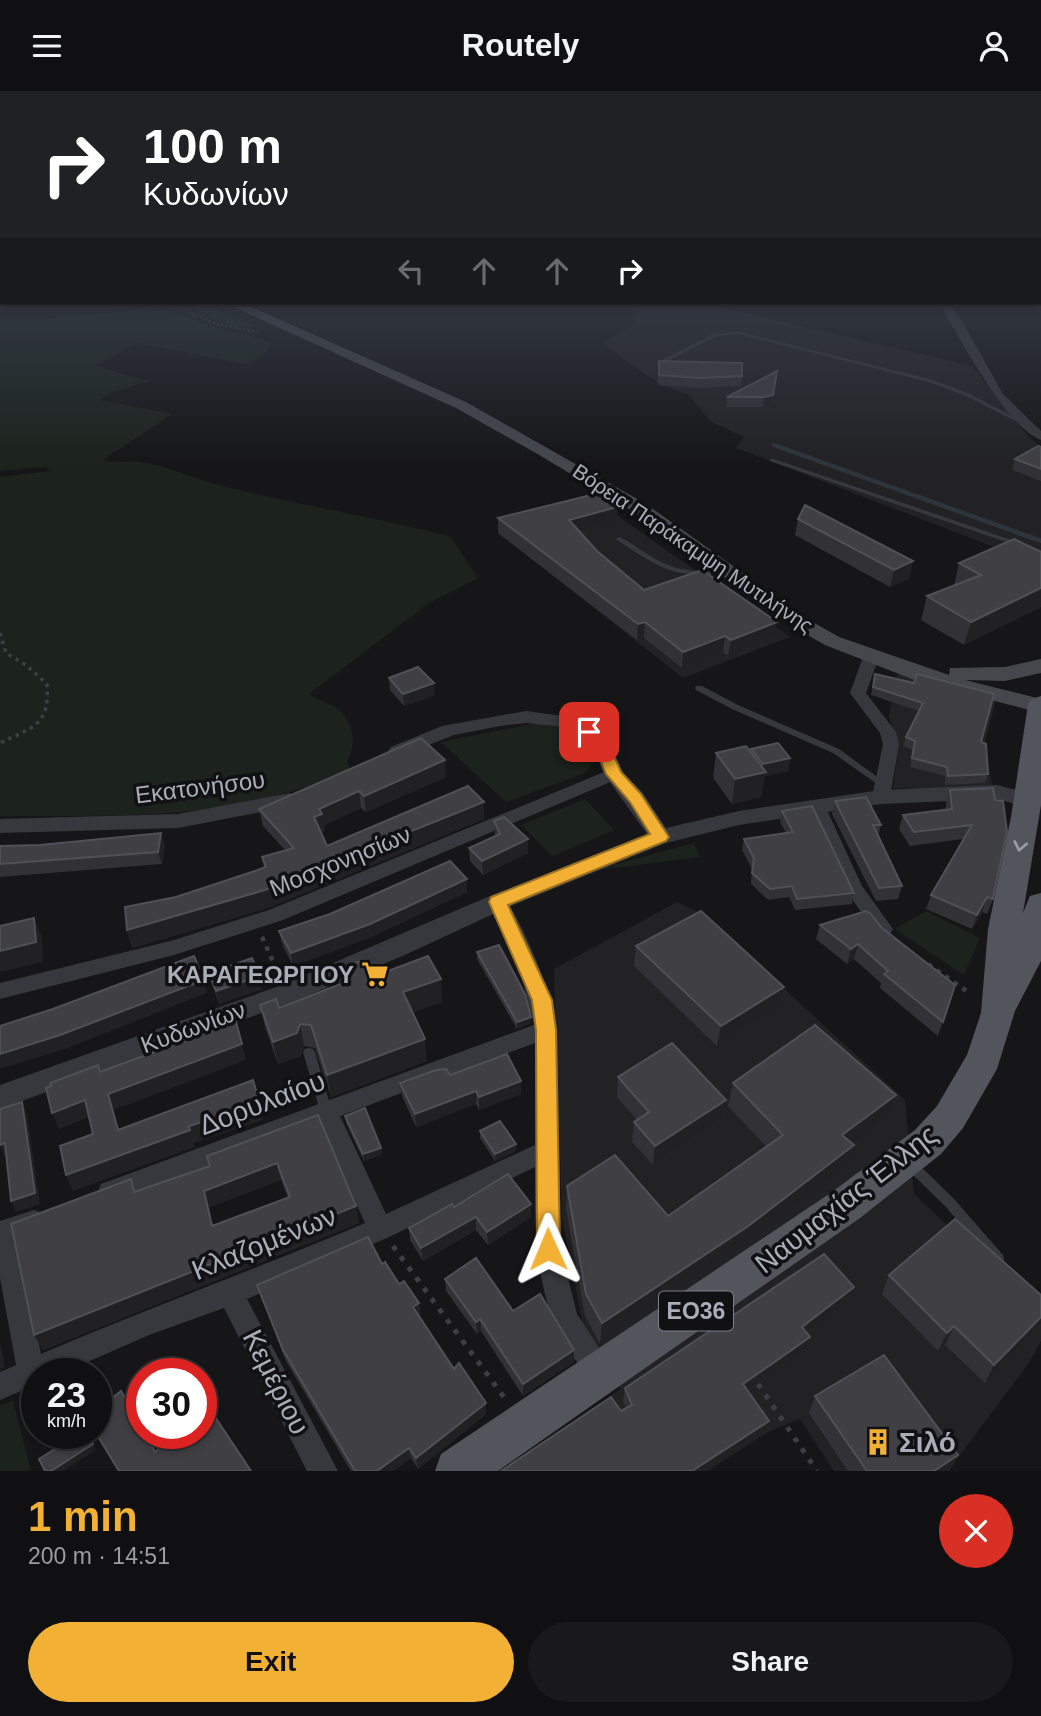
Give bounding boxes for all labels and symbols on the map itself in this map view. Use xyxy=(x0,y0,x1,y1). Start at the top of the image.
street label: Βόρεια Παράκαμψη Μυτιλήνης xyxy=(569,459,817,637)
pin xyxy=(559,702,619,762)
street label: Εκατονήσου xyxy=(133,766,267,808)
street label: Μοσχονησίων xyxy=(266,820,414,902)
one-way arrow xyxy=(1013,840,1028,852)
supermarket icon: ΚΑΡΑΓΕΩΡΓΙΟΥ xyxy=(360,959,390,989)
place label: ΚΑΡΑΓΕΩΡΓΙΟΥ xyxy=(167,961,354,988)
street label: Κυδωνίων xyxy=(137,996,249,1058)
street label: Δορυλαίου xyxy=(195,1065,329,1141)
street label: Ναυμαχίας Έλλης xyxy=(749,1119,943,1279)
street label: Κλαζομένων xyxy=(187,1200,341,1286)
position arrow xyxy=(511,1212,585,1286)
road number: ΕΟ36 xyxy=(659,1291,733,1331)
street label: Κεμέριου xyxy=(237,1325,315,1439)
speed limit sign: 30 xyxy=(126,1358,217,1449)
building icon: Σιλό xyxy=(863,1427,893,1457)
place label: Σιλό xyxy=(899,1427,956,1458)

